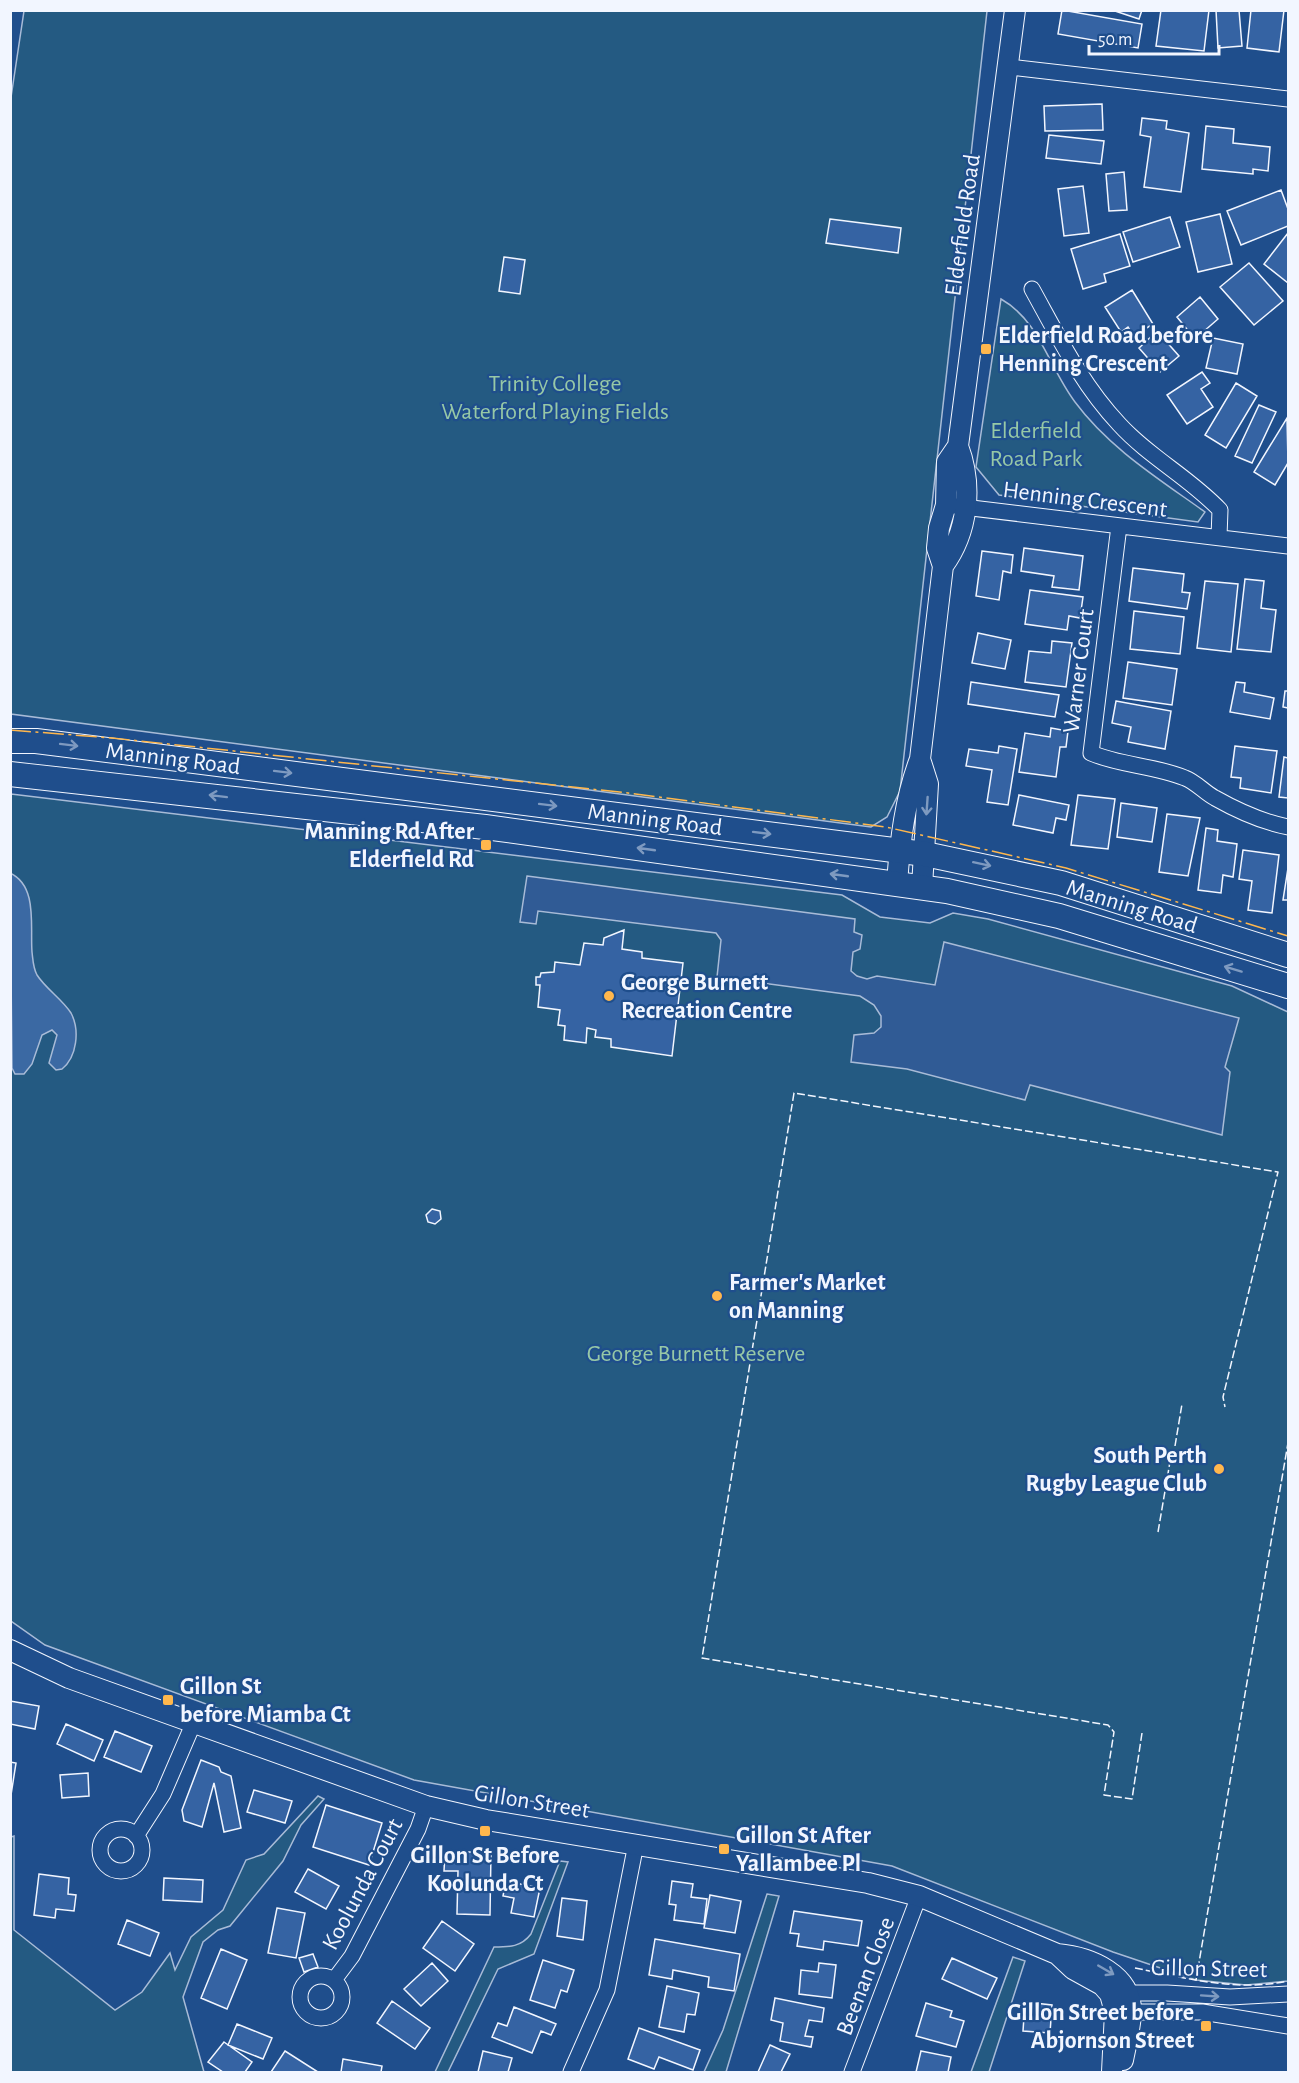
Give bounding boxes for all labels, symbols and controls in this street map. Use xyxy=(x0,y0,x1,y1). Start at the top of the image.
scale bar xyxy=(1089,18,1220,56)
text: 50 m xyxy=(1098,31,1132,49)
street label: Elderfield Road xyxy=(941,153,985,298)
place label: Elderfield Road before Henning Crescent xyxy=(998,324,1213,376)
marker: Elderfield Road before Henning Crescent xyxy=(979,342,993,356)
park label: Trinity College Waterford Playing Fields xyxy=(441,372,669,424)
park label: Elderfield Road Park xyxy=(989,419,1083,471)
street label: Henning Crescent xyxy=(1001,478,1169,522)
street label: Warner Court xyxy=(1059,607,1099,735)
street label: Manning Road xyxy=(104,739,242,779)
one-way arrow xyxy=(58,740,78,751)
one-way arrow xyxy=(273,767,293,778)
one-way arrow xyxy=(209,790,229,801)
one-way arrow xyxy=(921,795,932,815)
one-way arrow xyxy=(537,800,557,811)
street label: Manning Road xyxy=(586,800,724,840)
place label: Manning Rd After Elderfield Rd xyxy=(304,820,475,872)
one-way arrow xyxy=(751,827,771,838)
marker: Manning Rd After Elderfield Rd xyxy=(479,838,493,852)
one-way arrow xyxy=(637,843,657,854)
one-way arrow xyxy=(972,859,992,870)
one-way arrow xyxy=(830,869,850,880)
street label: Manning Road xyxy=(1063,876,1200,938)
one-way arrow xyxy=(1224,963,1243,974)
place label: George Burnett Recreation Centre xyxy=(621,971,792,1023)
marker: George Burnett Recreation Centre xyxy=(602,989,616,1003)
place label: Farmer's Market on Manning xyxy=(729,1271,886,1323)
marker: Farmer's Market on Manning xyxy=(710,1289,724,1303)
park label: George Burnett Reserve xyxy=(587,1342,805,1366)
place label: South Perth Rugby League Club xyxy=(1026,1444,1207,1496)
marker: South Perth Rugby League Club xyxy=(1212,1462,1226,1476)
place label: Gillon St before Miamba Ct xyxy=(180,1675,351,1727)
marker: Gillon St before Miamba Ct xyxy=(161,1693,175,1707)
street label: Gillon Street xyxy=(472,1781,592,1823)
street label: Koolunda Court xyxy=(318,1814,408,1954)
marker: Gillon St Before Koolunda Ct xyxy=(478,1824,492,1838)
place label: Gillon St After Yallambee Pl xyxy=(736,1824,872,1876)
marker: Gillon St After Yallambee Pl xyxy=(717,1842,731,1856)
place label: Gillon St Before Koolunda Ct xyxy=(410,1844,560,1896)
street label: Beenan Close xyxy=(832,1914,899,2039)
street label: Gillon Street xyxy=(1151,1956,1268,1982)
one-way arrow xyxy=(1097,1964,1114,1976)
one-way arrow xyxy=(1199,1991,1219,2002)
place label: Gillon Street before Abjornson Street xyxy=(1007,2001,1194,2053)
marker: Gillon Street before Abjornson Street xyxy=(1199,2019,1213,2033)

